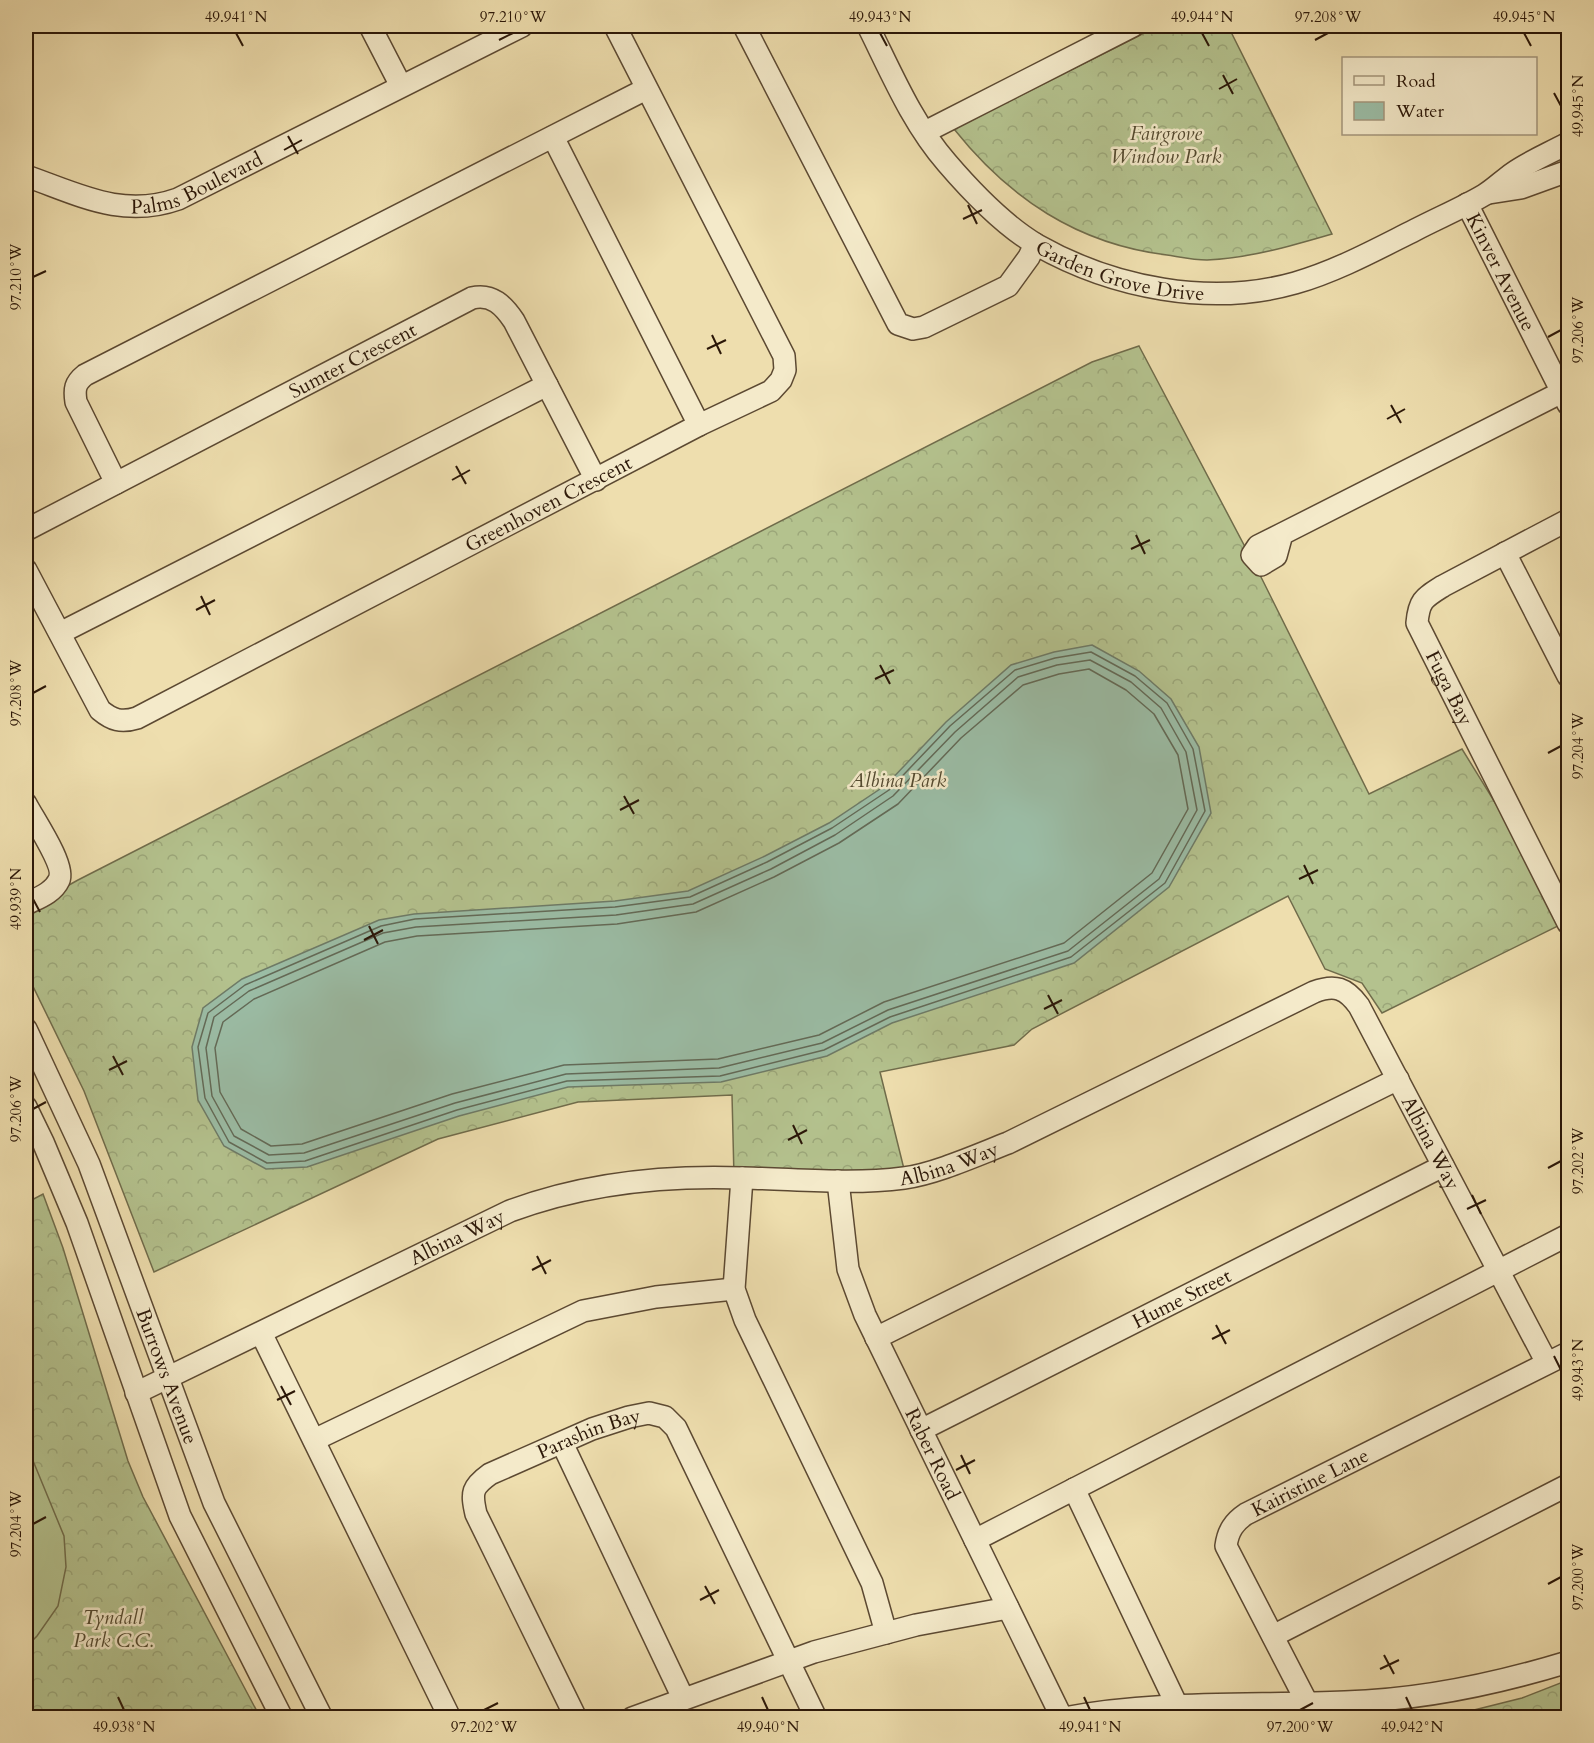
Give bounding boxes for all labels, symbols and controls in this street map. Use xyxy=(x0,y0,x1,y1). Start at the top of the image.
text: 49.941°N xyxy=(205,7,268,27)
text: 97.210°W xyxy=(480,7,547,27)
text: 49.943°N xyxy=(849,7,912,27)
text: 49.944°N xyxy=(1171,7,1234,27)
text: 97.208°W xyxy=(1295,7,1362,27)
text: 49.945°N xyxy=(1493,7,1556,27)
legend xyxy=(1342,57,1537,135)
text: Road xyxy=(1396,69,1436,94)
text: 49.945°N xyxy=(1568,74,1588,137)
text: Water xyxy=(1395,99,1445,124)
park label: Fairgrove Window Park xyxy=(1111,120,1222,170)
street label: Palms Boulevard xyxy=(131,145,267,220)
street label: Kinver Avenue xyxy=(1460,208,1542,335)
street label: Garden Grove Drive xyxy=(1031,233,1205,307)
text: 97.210°W xyxy=(6,243,26,310)
text: 97.206°W xyxy=(1568,296,1588,363)
street label: Sumter Crescent xyxy=(284,316,422,405)
street label: Greenhoven Crescent xyxy=(460,449,637,558)
street label: Fuga Bay xyxy=(1419,646,1480,730)
text: 97.208°W xyxy=(6,659,26,726)
text: 97.204°W xyxy=(1568,712,1588,779)
park label: Albina Park xyxy=(849,767,946,794)
text: 49.939°N xyxy=(6,867,26,930)
text: 97.206°W xyxy=(6,1075,26,1142)
street label: Albina Way xyxy=(1395,1091,1467,1195)
text: 97.202°W xyxy=(1568,1127,1588,1194)
street label: Albina Way xyxy=(898,1135,1003,1192)
street label: Albina Way xyxy=(405,1202,509,1271)
street label: Hume Street xyxy=(1128,1262,1236,1334)
street label: Burrows Avenue xyxy=(130,1304,205,1448)
text: 49.943°N xyxy=(1568,1338,1588,1401)
street label: Parashin Bay xyxy=(532,1401,643,1465)
street label: Raber Road xyxy=(899,1403,967,1504)
street label: Kairistine Lane xyxy=(1247,1441,1373,1523)
text: 97.204°W xyxy=(6,1490,26,1557)
text: 97.200°W xyxy=(1568,1543,1588,1610)
park label: Tyndall Park C.C. xyxy=(73,1604,153,1654)
text: 49.938°N xyxy=(93,1717,156,1737)
text: 97.202°W xyxy=(451,1717,518,1737)
text: 49.940°N xyxy=(737,1717,800,1737)
text: 49.941°N xyxy=(1059,1717,1122,1737)
text: 97.200°W xyxy=(1267,1717,1334,1737)
text: 49.942°N xyxy=(1381,1717,1444,1737)

